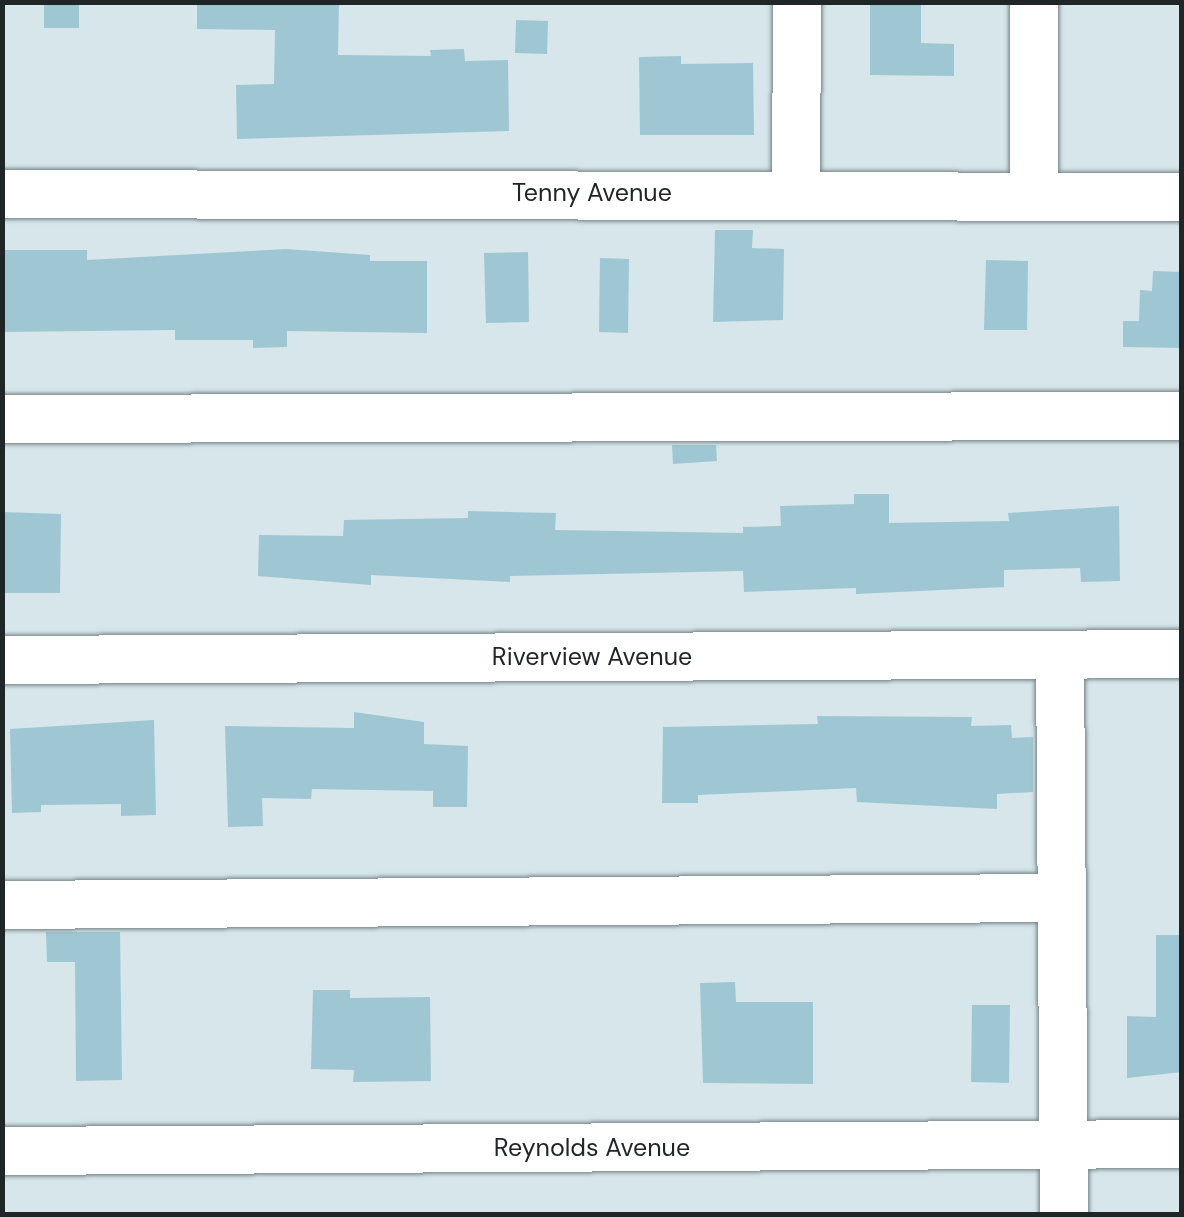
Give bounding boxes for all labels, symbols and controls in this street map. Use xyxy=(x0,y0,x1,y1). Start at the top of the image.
street label: Tenny Avenue xyxy=(512,178,672,208)
street label: Riverview Avenue xyxy=(492,642,692,672)
street label: Reynolds Avenue xyxy=(494,1133,690,1163)

